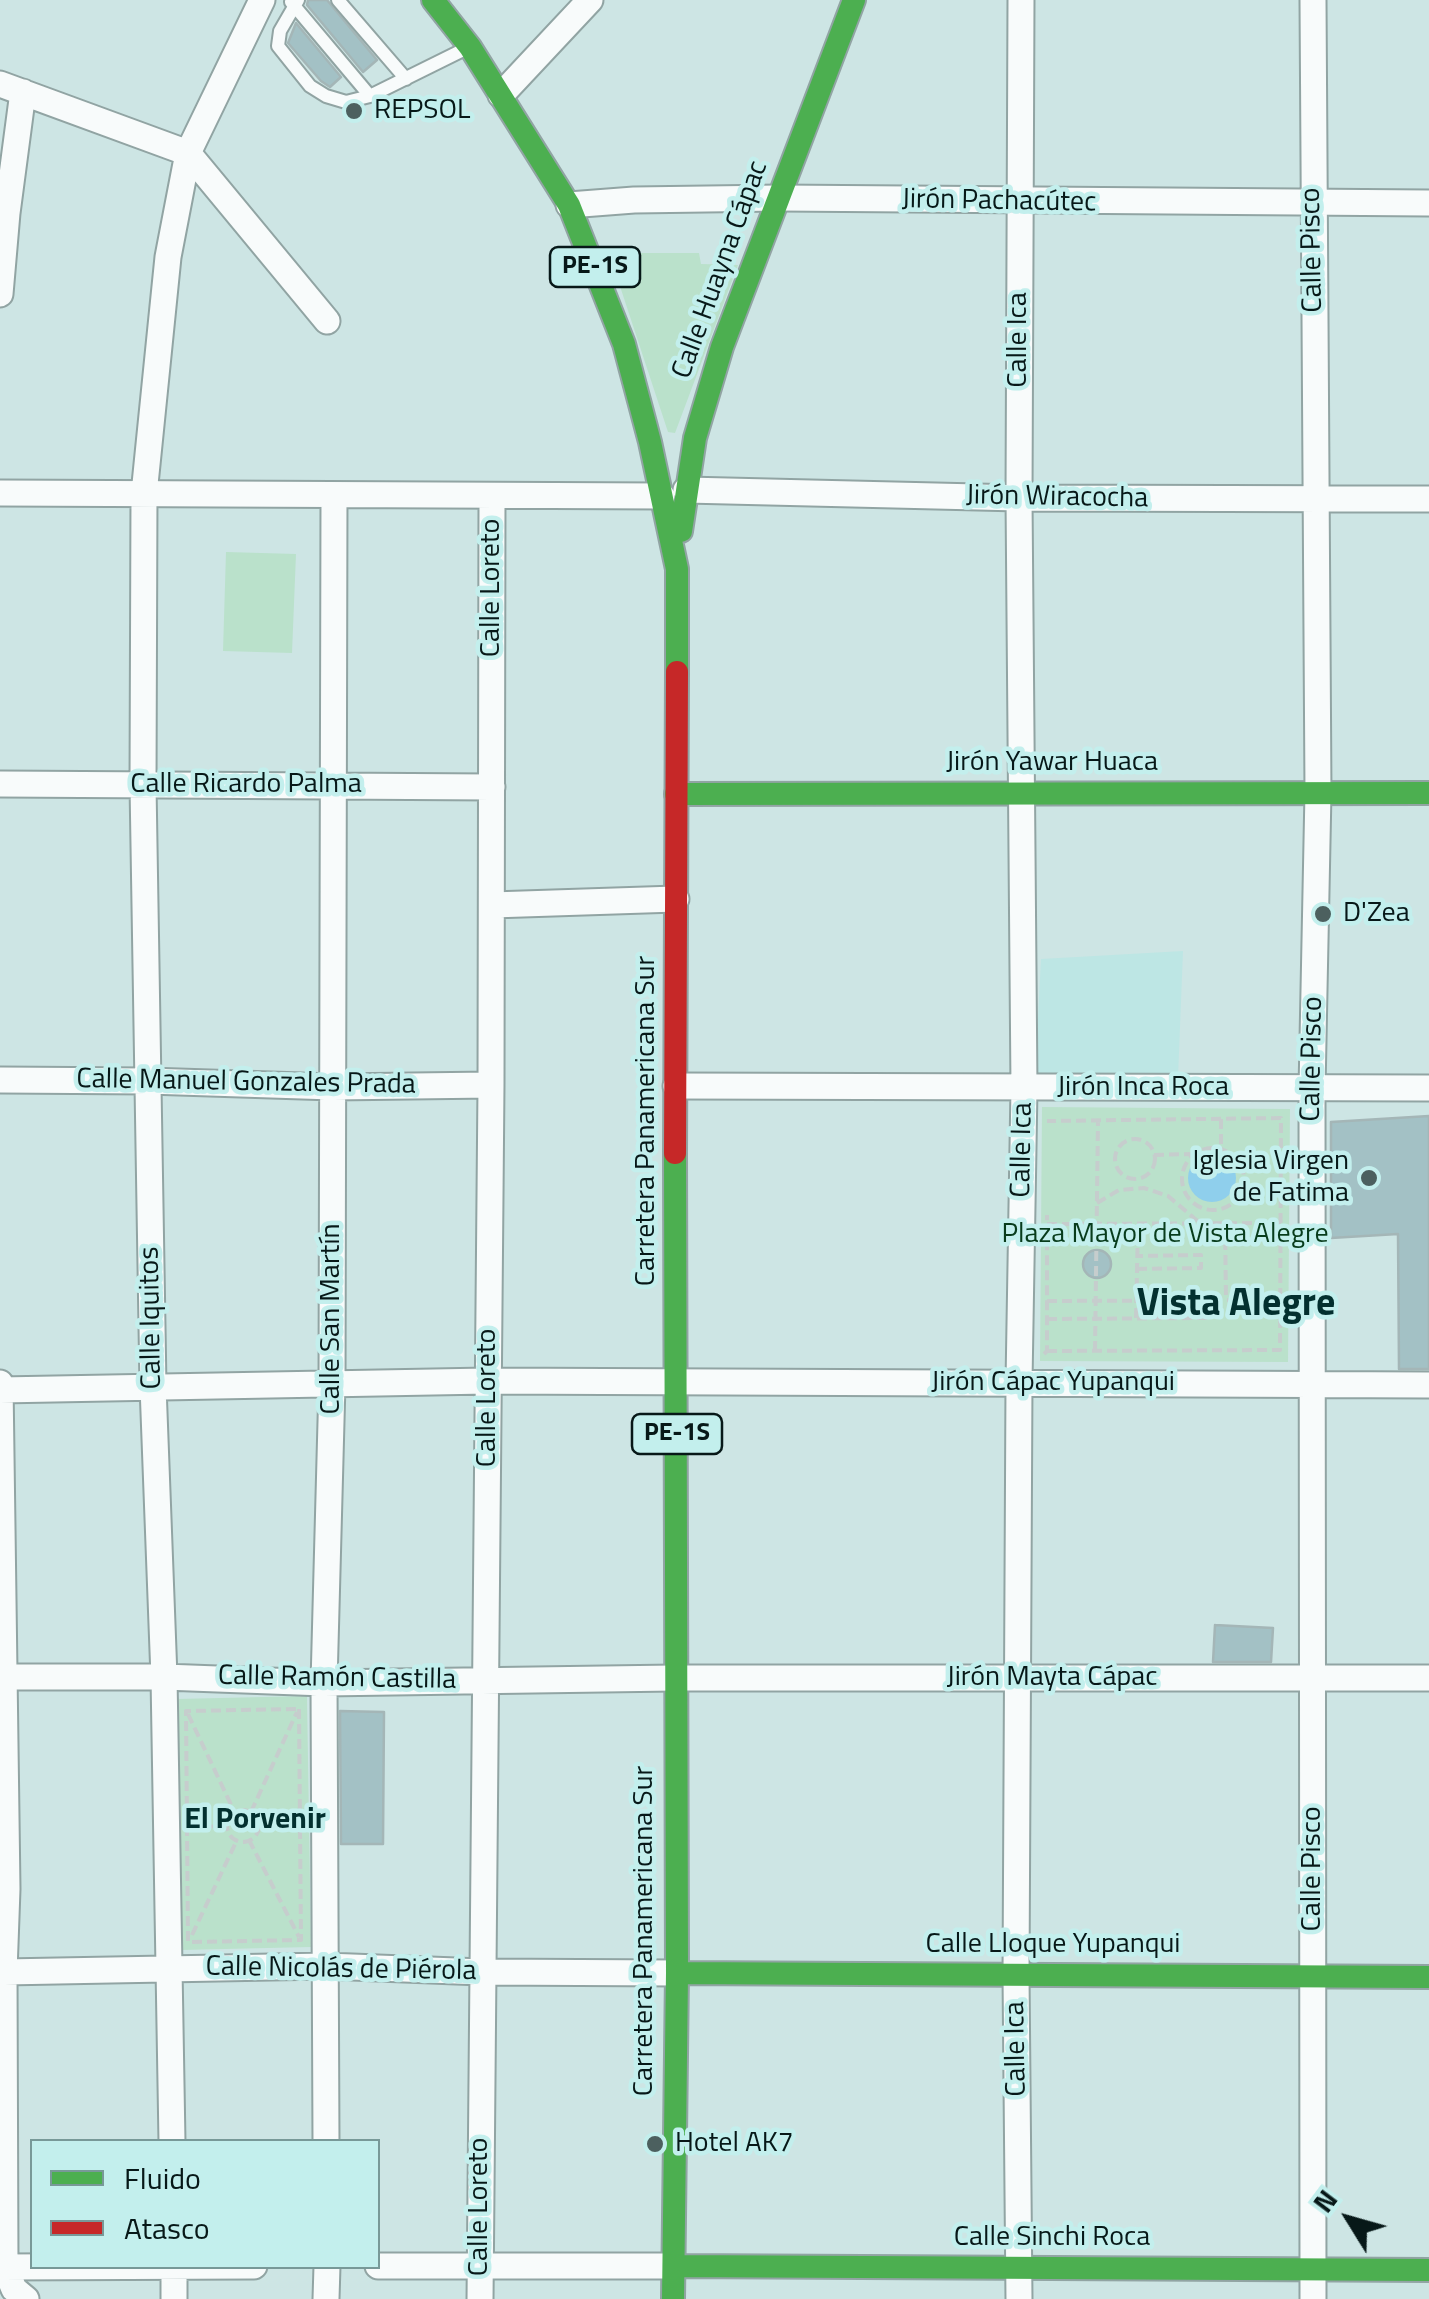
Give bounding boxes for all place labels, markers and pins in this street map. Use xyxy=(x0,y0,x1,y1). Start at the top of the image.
place label: REPSOL xyxy=(374,94,470,128)
marker: REPSOL xyxy=(343,100,365,122)
place label: D'Zea xyxy=(1343,897,1410,931)
marker: D'Zea xyxy=(1312,903,1334,925)
place label: Iglesia Virgen de Fatima xyxy=(1193,1145,1349,1211)
marker: Iglesia Virgen de Fatima xyxy=(1358,1167,1380,1189)
place label: Hotel AK7 xyxy=(675,2127,793,2161)
marker: Hotel AK7 xyxy=(644,2133,666,2155)

